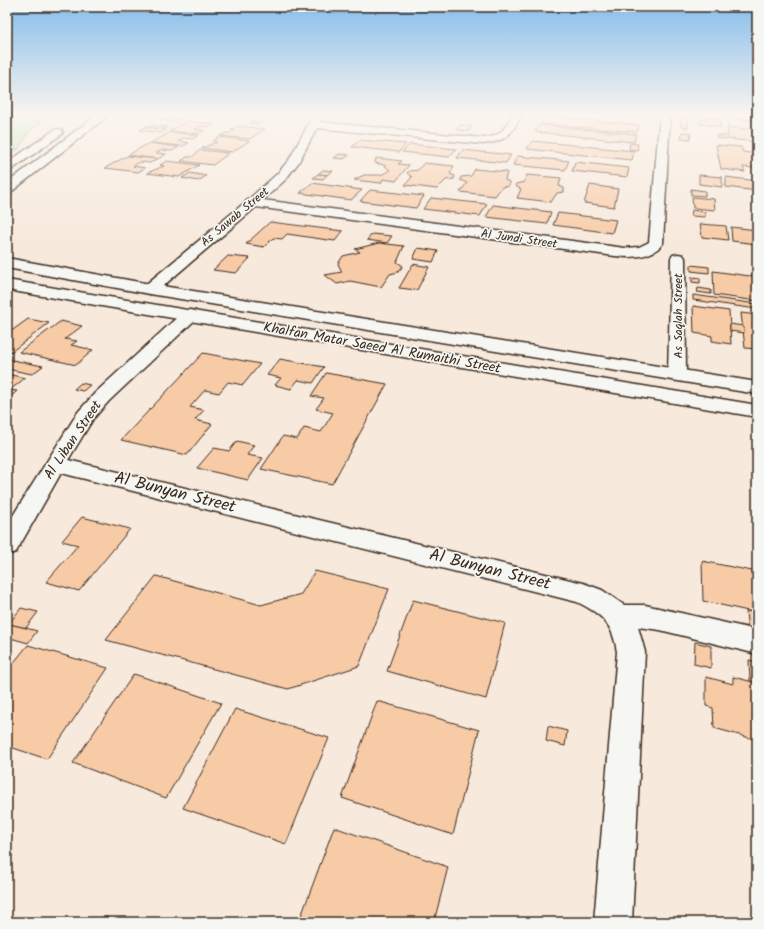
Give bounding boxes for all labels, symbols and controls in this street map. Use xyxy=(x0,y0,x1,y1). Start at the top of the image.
street label: As Sawab Street xyxy=(197,182,274,251)
street label: Al Jundi Street xyxy=(480,224,559,254)
street label: As Saqlah Street xyxy=(669,273,688,359)
street label: Khalfan Matar Saeed Al Rumaithi Street xyxy=(262,316,503,380)
street label: Al Liban Street xyxy=(38,396,108,484)
street label: Al Bunyan Street xyxy=(111,465,239,521)
street label: Al Bunyan Street xyxy=(426,542,554,598)

